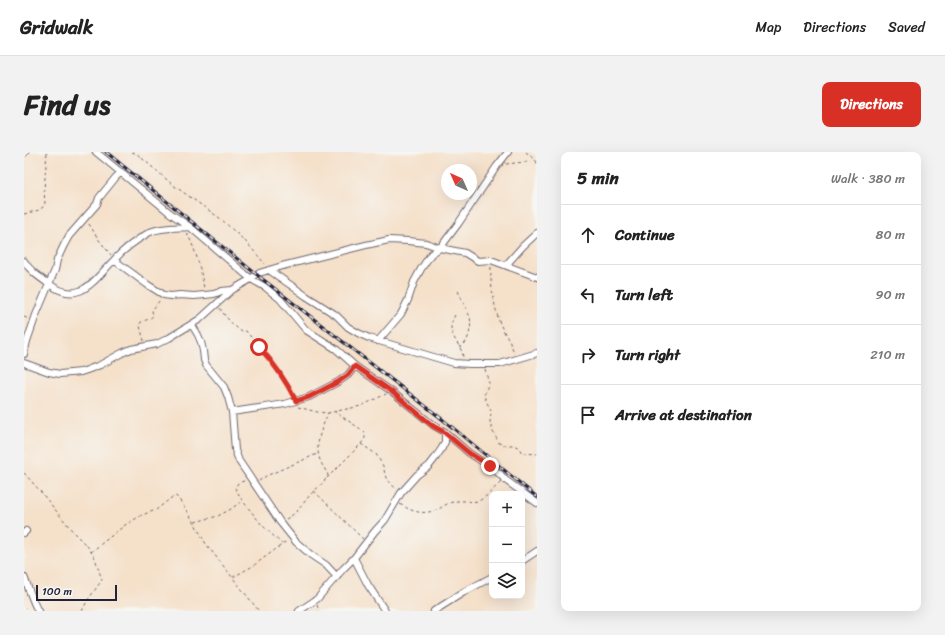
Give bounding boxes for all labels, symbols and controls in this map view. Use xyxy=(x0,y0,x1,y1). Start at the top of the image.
text: Gridwalk xyxy=(20,11,93,44)
text: Map xyxy=(755,15,781,40)
text: Directions xyxy=(803,15,866,40)
text: Saved xyxy=(888,15,925,40)
text: Find us xyxy=(24,80,111,129)
button: Directions xyxy=(822,82,921,127)
text: 5 min xyxy=(577,163,619,193)
north arrow xyxy=(441,164,477,200)
text: Walk · 380 m xyxy=(831,167,905,190)
text: Continue xyxy=(615,222,675,248)
text: 80 m xyxy=(876,223,905,246)
icon: ahead xyxy=(577,224,599,246)
text: Turn left xyxy=(615,282,673,308)
text: 90 m xyxy=(875,283,905,306)
icon: left xyxy=(577,284,599,306)
route start xyxy=(250,338,268,356)
text: Turn right xyxy=(615,342,680,368)
text: 210 m xyxy=(870,343,905,366)
icon: right xyxy=(577,344,599,366)
text: Arrive at destination xyxy=(615,402,752,428)
icon: arrive xyxy=(577,404,599,426)
route end xyxy=(481,457,499,475)
map controls xyxy=(489,491,525,599)
button: + xyxy=(489,491,525,527)
button: − xyxy=(489,527,525,563)
button: layers xyxy=(489,563,525,599)
text: 100 m xyxy=(42,582,72,601)
scale bar xyxy=(36,583,117,602)

